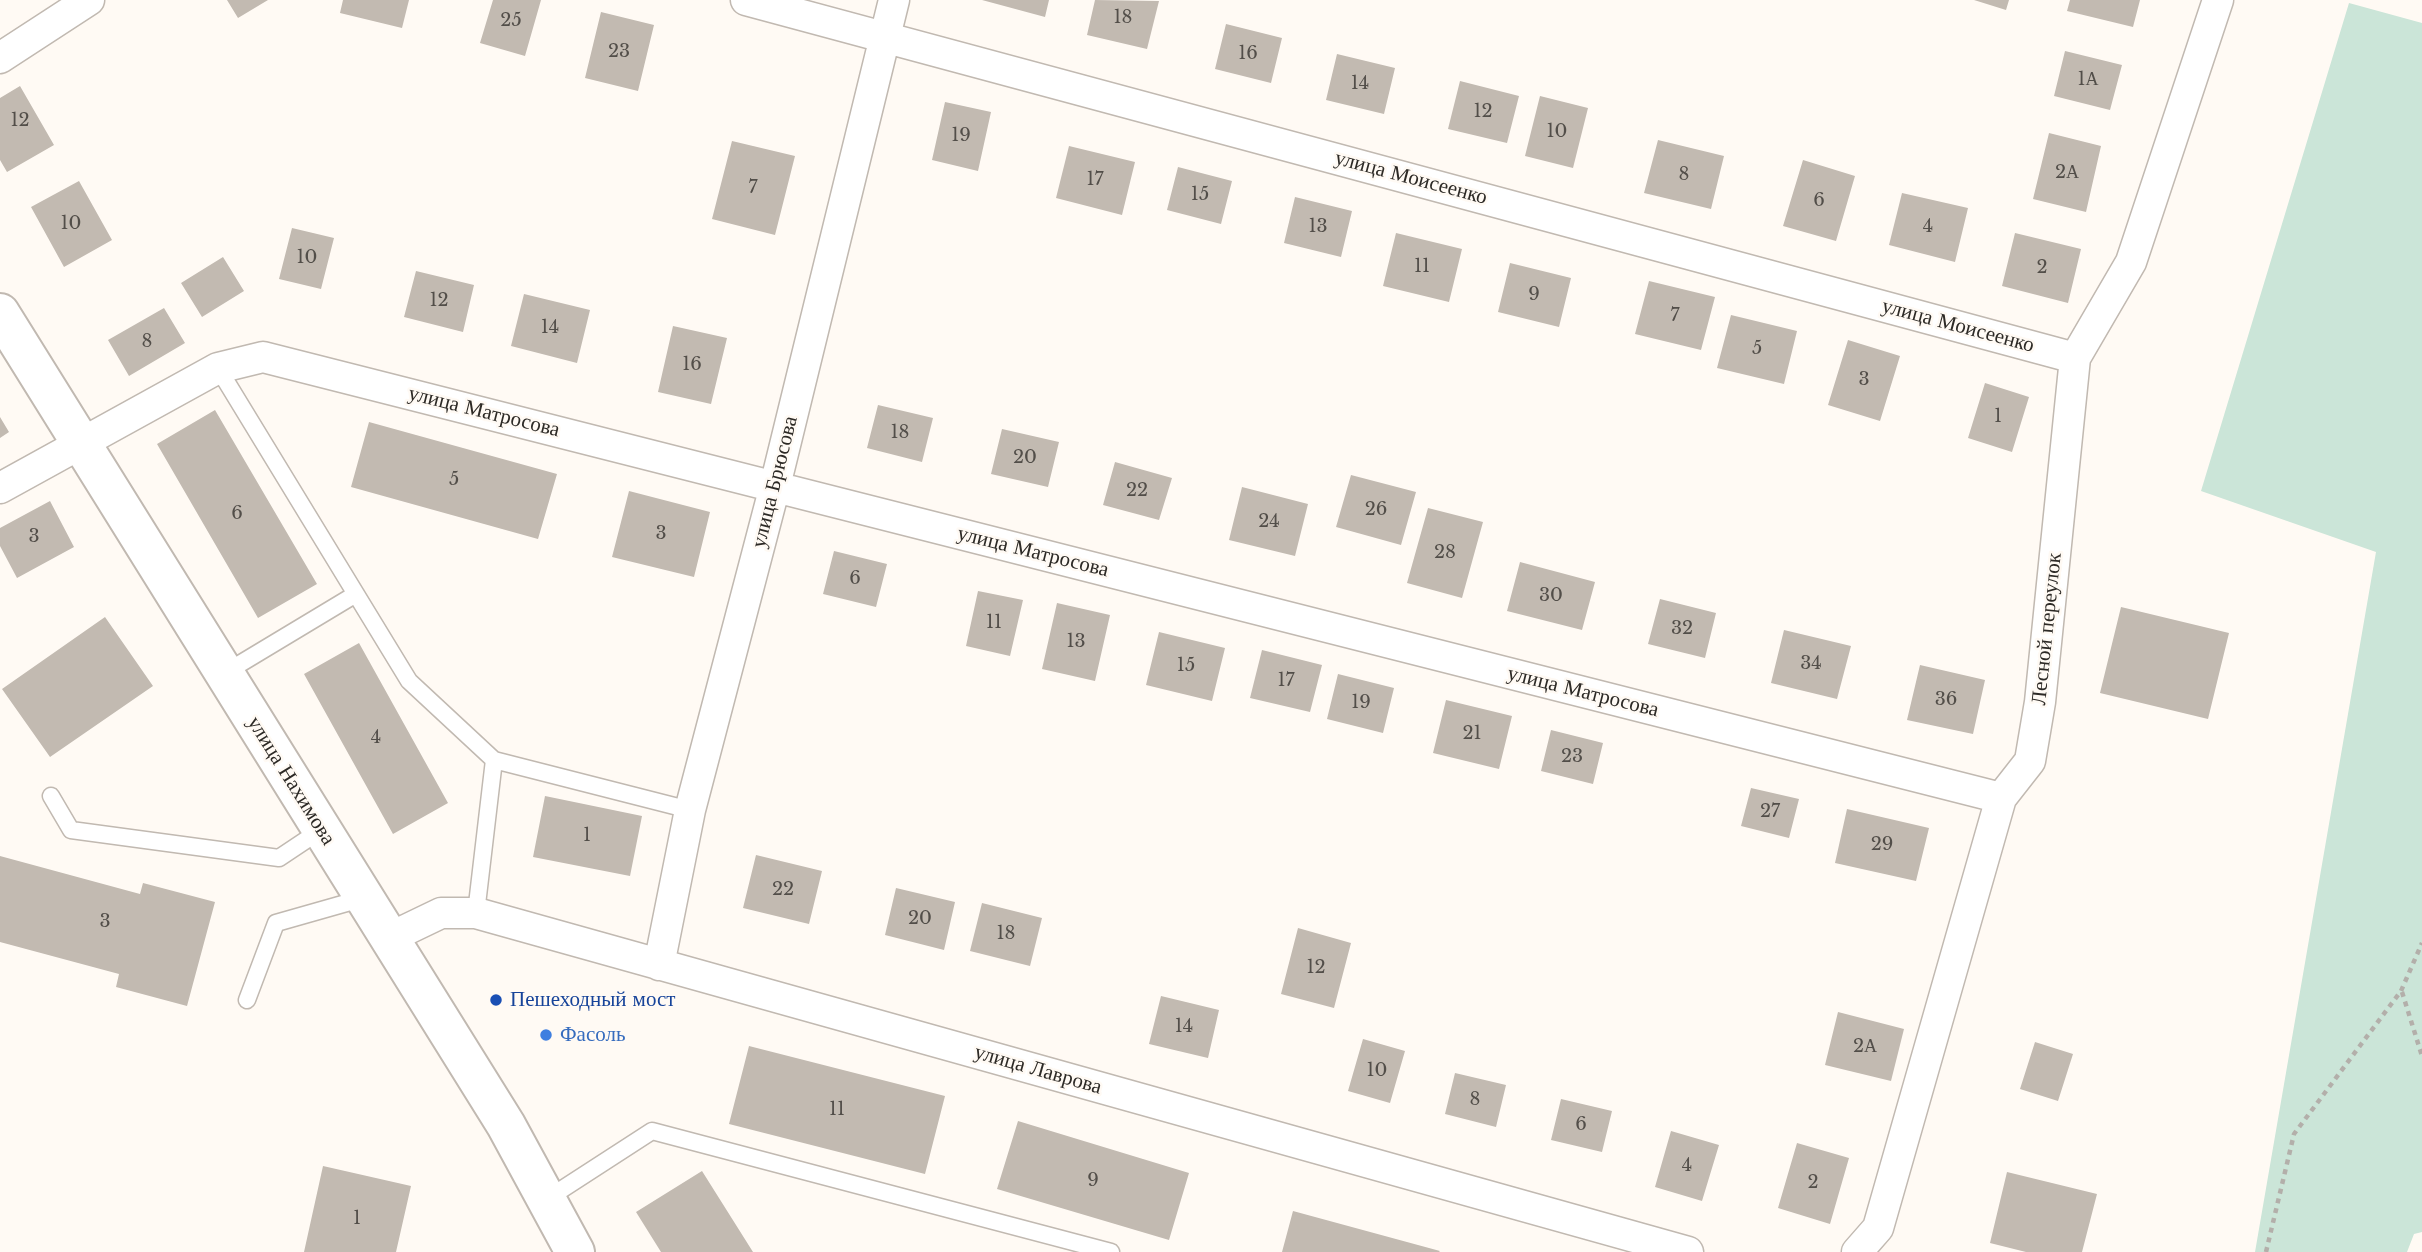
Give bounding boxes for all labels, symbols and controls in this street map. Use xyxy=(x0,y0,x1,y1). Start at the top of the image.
house number: 18 xyxy=(1114,7,1132,29)
house number: 25 xyxy=(500,10,522,32)
house number: 23 xyxy=(608,41,630,63)
house number: 16 xyxy=(1238,43,1258,65)
house number: 1А xyxy=(2077,69,2099,91)
house number: 14 xyxy=(1351,73,1369,95)
house number: 12 xyxy=(1473,101,1493,123)
house number: 12 xyxy=(10,110,30,132)
house number: 10 xyxy=(1547,121,1567,143)
house number: 19 xyxy=(951,125,971,147)
street label: улица Моисеенко xyxy=(1332,146,1490,210)
house number: 2А xyxy=(2055,162,2079,184)
house number: 8 xyxy=(1679,164,1689,186)
house number: 17 xyxy=(1086,169,1104,191)
house number: 7 xyxy=(748,177,758,199)
house number: 15 xyxy=(1191,184,1209,206)
house number: 6 xyxy=(1813,190,1825,212)
house number: 10 xyxy=(61,213,81,235)
house number: 13 xyxy=(1308,216,1328,238)
house number: 4 xyxy=(1923,216,1933,238)
house number: 10 xyxy=(297,247,317,269)
house number: 11 xyxy=(1414,256,1430,278)
house number: 2 xyxy=(2036,257,2048,279)
house number: 9 xyxy=(1528,284,1540,306)
house number: 12 xyxy=(429,290,449,312)
street label: улица Моисеенко xyxy=(1879,294,2037,358)
house number: 7 xyxy=(1670,305,1680,327)
house number: 14 xyxy=(541,317,559,339)
house number: 8 xyxy=(142,331,152,353)
house number: 5 xyxy=(1752,338,1762,360)
house number: 16 xyxy=(682,354,702,376)
house number: 3 xyxy=(1858,369,1870,391)
street label: улица Матросова xyxy=(406,381,562,443)
house number: 1 xyxy=(1994,406,2002,428)
street label: улица Брюсова xyxy=(746,414,804,550)
house number: 18 xyxy=(891,422,909,444)
house number: 20 xyxy=(1013,447,1037,469)
house number: 5 xyxy=(449,469,459,491)
house number: 22 xyxy=(1126,480,1148,502)
house number: 26 xyxy=(1365,499,1387,521)
house number: 6 xyxy=(231,503,243,525)
house number: 24 xyxy=(1258,511,1280,533)
street label: улица Матросова xyxy=(955,521,1111,583)
house number: 3 xyxy=(655,523,667,545)
house number: 3 xyxy=(28,526,40,548)
house number: 28 xyxy=(1434,542,1456,564)
street label: Лесной переулок xyxy=(2026,552,2068,706)
house number: 6 xyxy=(849,568,861,590)
house number: 30 xyxy=(1539,585,1563,607)
house number: 11 xyxy=(986,612,1002,634)
house number: 32 xyxy=(1671,618,1693,640)
house number: 13 xyxy=(1066,631,1086,653)
house number: 34 xyxy=(1800,653,1822,675)
house number: 15 xyxy=(1177,655,1195,677)
street label: улица Матросова xyxy=(1505,661,1661,723)
house number: 17 xyxy=(1277,670,1295,692)
house number: 36 xyxy=(1935,689,1957,711)
house number: 19 xyxy=(1351,692,1371,714)
street label: улица Нахимова xyxy=(241,712,341,850)
house number: 21 xyxy=(1462,723,1482,745)
house number: 4 xyxy=(371,727,381,749)
house number: 23 xyxy=(1561,746,1583,768)
house number: 27 xyxy=(1760,801,1780,823)
house number: 1 xyxy=(583,825,591,847)
house number: 29 xyxy=(1871,834,1893,856)
house number: 22 xyxy=(772,879,794,901)
house number: 20 xyxy=(908,908,932,930)
house number: 3 xyxy=(99,911,111,933)
house number: 18 xyxy=(997,923,1015,945)
house number: 12 xyxy=(1306,957,1326,979)
place label: Пешеходный мост xyxy=(510,987,675,1013)
marker: Пешеходный мост xyxy=(488,992,504,1008)
house number: 14 xyxy=(1175,1016,1193,1038)
place label: Фасоль xyxy=(560,1022,626,1048)
marker: Фасоль xyxy=(538,1027,554,1043)
house number: 2А xyxy=(1853,1036,1877,1058)
street label: улица Лаврова xyxy=(971,1040,1105,1100)
house number: 10 xyxy=(1367,1060,1387,1082)
house number: 8 xyxy=(1470,1089,1480,1111)
house number: 11 xyxy=(829,1099,845,1121)
house number: 6 xyxy=(1575,1114,1587,1136)
house number: 4 xyxy=(1682,1155,1692,1177)
house number: 9 xyxy=(1087,1170,1099,1192)
house number: 2 xyxy=(1807,1172,1819,1194)
house number: 1 xyxy=(353,1208,361,1230)

